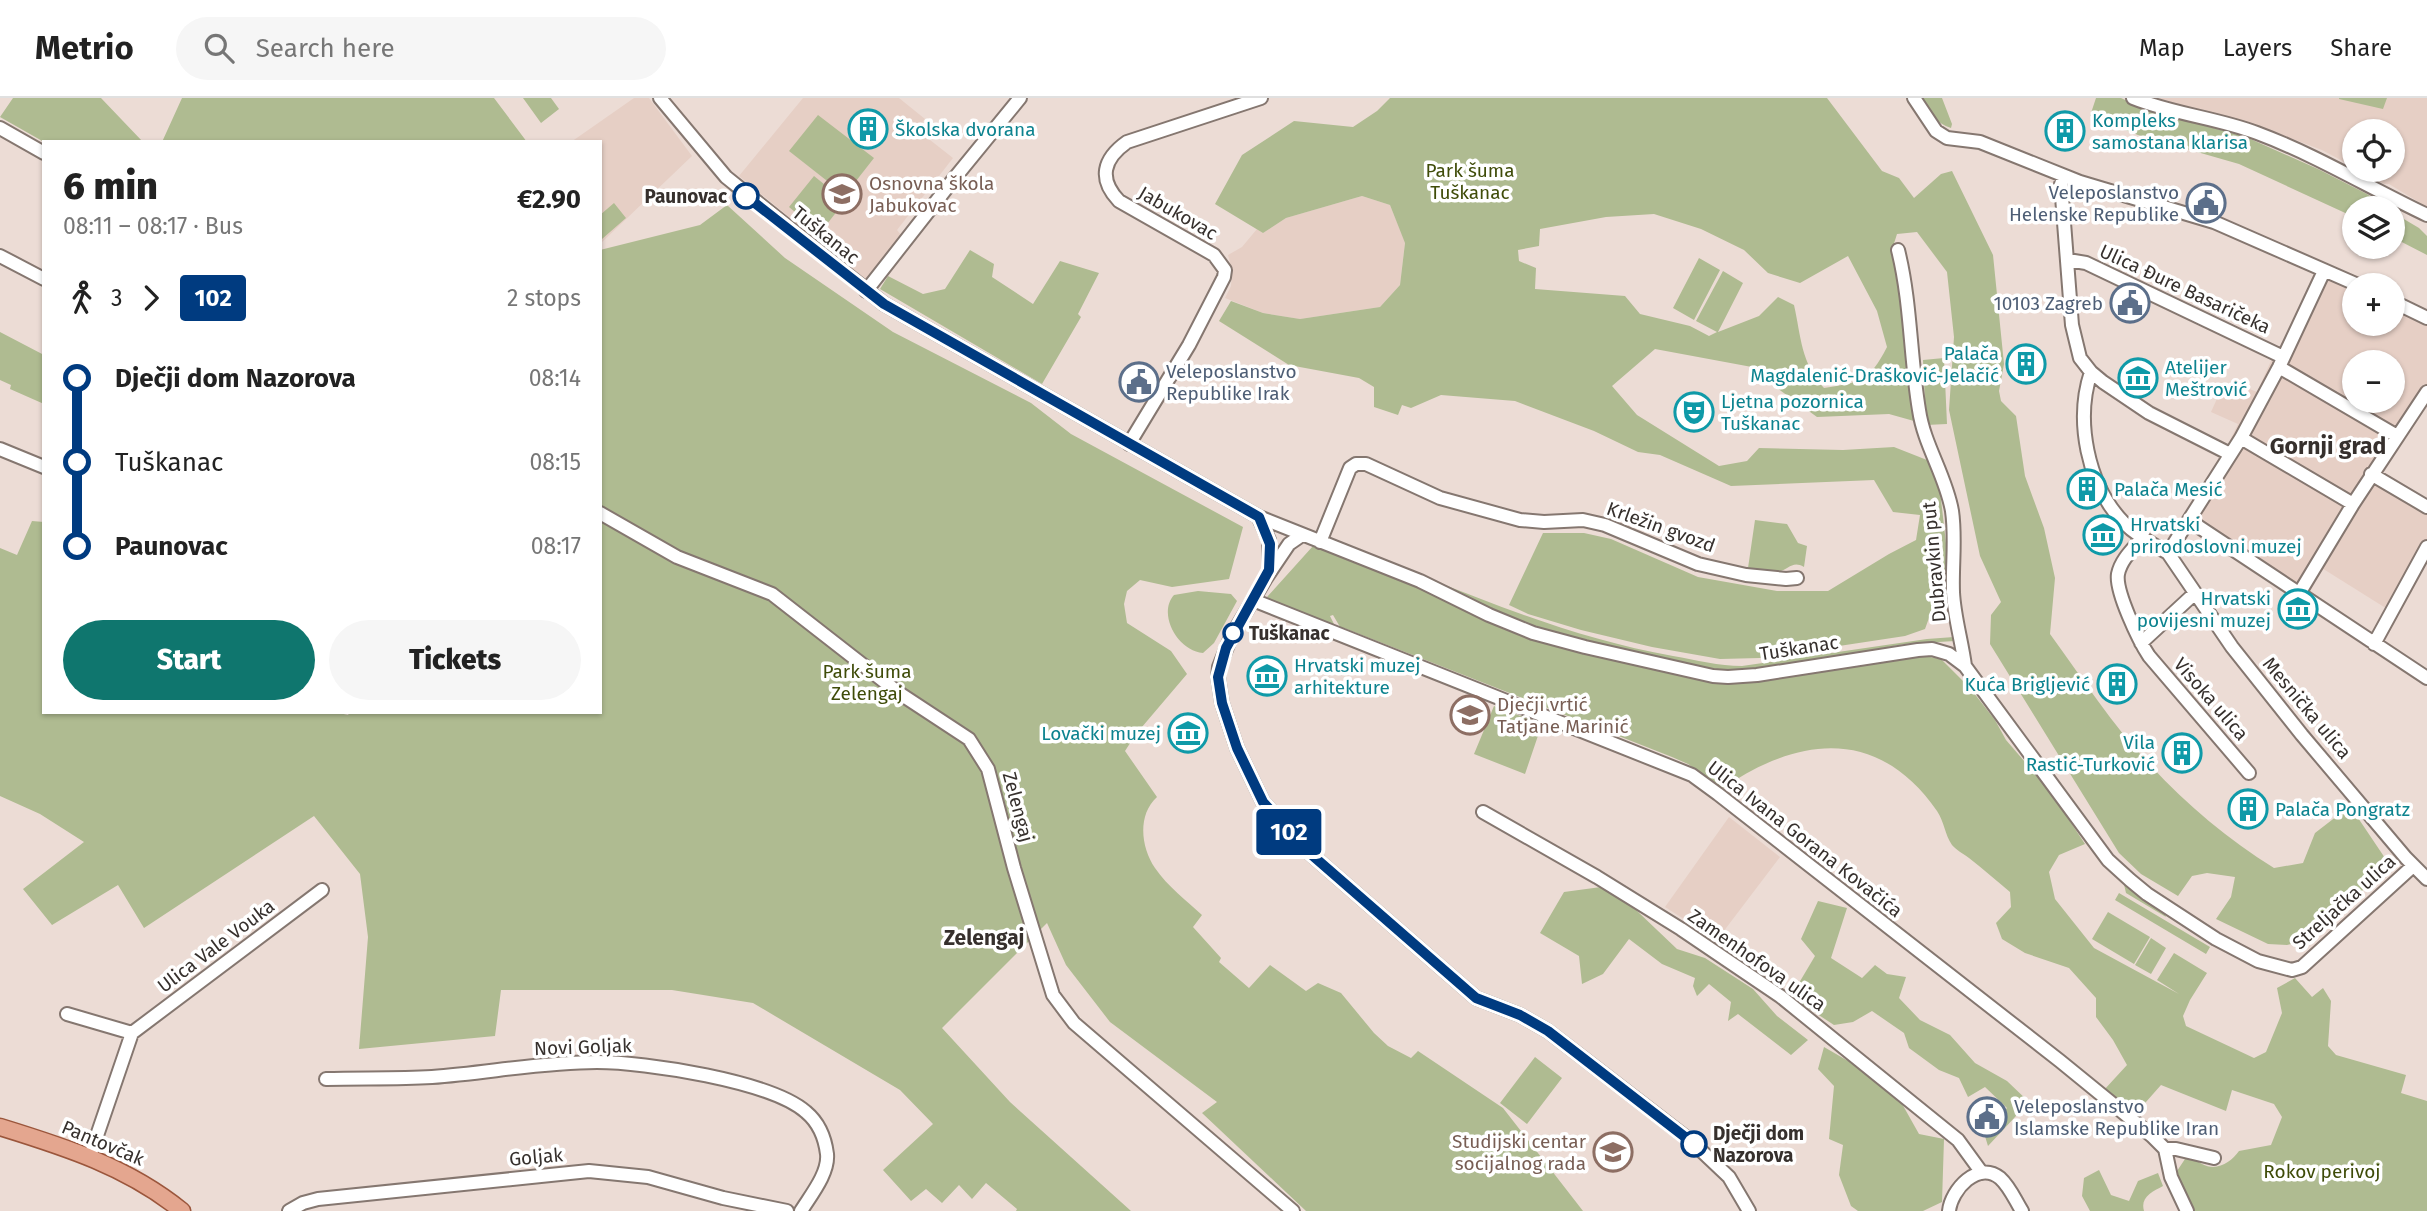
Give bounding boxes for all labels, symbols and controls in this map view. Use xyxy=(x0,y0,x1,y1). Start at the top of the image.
search box xyxy=(176,17,666,80)
text: Metrio xyxy=(35,28,134,68)
icon: search xyxy=(200,29,238,67)
text: Search here xyxy=(256,33,395,64)
text: Map xyxy=(2139,34,2185,62)
text: Layers xyxy=(2223,34,2292,62)
text: Share xyxy=(2330,34,2392,62)
building icon: Školska dvorana xyxy=(847,108,889,150)
place label: Kompleks samostana klarisa xyxy=(2092,109,2248,154)
building icon: Kompleks samostana klarisa xyxy=(2044,110,2086,152)
place label: Školska dvorana xyxy=(895,118,1035,141)
map controls xyxy=(2342,119,2405,413)
button: locate xyxy=(2342,119,2405,182)
park label: Park šuma Tuškanac xyxy=(1426,159,1514,204)
text: 6 min xyxy=(63,163,158,209)
place label: Osnovna škola Jabukovac xyxy=(869,172,994,217)
school or university icon: Osnovna škola Jabukovac xyxy=(821,173,863,215)
street label: Jabukovac xyxy=(1134,181,1222,245)
place label: Veleposlanstvo Helenske Republike xyxy=(2009,181,2179,226)
public building icon: Veleposlanstvo Helenske Republike xyxy=(2185,182,2227,224)
marker: Paunovac xyxy=(733,183,759,209)
text: €2.90 xyxy=(517,184,581,215)
place label: Paunovac xyxy=(645,185,727,208)
button: layers xyxy=(2342,196,2405,259)
street label: Tuškanac xyxy=(788,201,864,269)
text: 08:11 – 08:17 · Bus xyxy=(63,212,243,240)
street label: Ulica Đure Basaričeka xyxy=(2096,239,2274,339)
button: + xyxy=(2342,273,2405,336)
icon: walk xyxy=(63,279,101,317)
icon: forward xyxy=(132,279,170,317)
public building icon: 10103 Zagreb xyxy=(2109,282,2151,324)
text: 3 xyxy=(111,284,122,312)
text: 102 xyxy=(194,284,232,312)
text: 2 stops xyxy=(507,284,581,312)
place label: 10103 Zagreb xyxy=(1993,292,2103,315)
place label: Palača Magdalenić-Drašković-Jelačić xyxy=(1750,342,1999,387)
building icon: Palača Magdalenić-Drašković-Jelačić xyxy=(2005,343,2047,385)
button: − xyxy=(2342,350,2405,413)
place label: Atelijer Meštrović xyxy=(2165,356,2247,401)
museum icon: Atelijer Meštrović xyxy=(2117,357,2159,399)
place label: Veleposlanstvo Republike Irak xyxy=(1166,360,1296,405)
public building icon: Veleposlanstvo Republike Irak xyxy=(1118,361,1160,403)
text: Dječji dom Nazorova xyxy=(115,363,356,394)
text: 08:14 xyxy=(529,364,581,392)
place label: Ljetna pozornica Tuškanac xyxy=(1721,390,1864,435)
theatre icon: Ljetna pozornica Tuškanac xyxy=(1673,391,1715,433)
district label: Gornji grad xyxy=(2270,432,2386,460)
text: Tuškanac xyxy=(115,447,224,478)
text: 08:15 xyxy=(529,448,581,476)
building icon: Palača Mesić xyxy=(2066,468,2108,510)
place label: Palača Mesić xyxy=(2114,478,2223,501)
street label: Krležin gvozd xyxy=(1604,497,1718,557)
street label: Dubravkin put xyxy=(1917,501,1951,623)
place label: Hrvatski prirodoslovni muzej xyxy=(2130,513,2302,558)
museum icon: Hrvatski prirodoslovni muzej xyxy=(2082,514,2124,556)
text: Paunovac xyxy=(115,531,228,562)
text: 08:17 xyxy=(531,532,581,560)
place label: Hrvatski povijesni muzej xyxy=(2137,587,2271,632)
museum icon: Hrvatski povijesni muzej xyxy=(2277,588,2319,630)
button: Start xyxy=(63,620,315,700)
button: Tickets xyxy=(329,620,581,700)
place label: Tuškanac xyxy=(1249,622,1330,645)
marker: Tuškanac xyxy=(1223,623,1243,643)
street label: Tuškanac xyxy=(1758,630,1840,666)
street label: Mesnička ulica xyxy=(2258,652,2356,764)
street label: Visoka ulica xyxy=(2169,653,2253,745)
place label: Hrvatski muzej arhitekture xyxy=(1294,654,1421,699)
museum icon: Hrvatski muzej arhitekture xyxy=(1246,655,1288,697)
park label: Park šuma Zelengaj xyxy=(823,660,911,705)
building icon: Kuća Brigljević xyxy=(2096,663,2138,705)
place label: Kuća Brigljević xyxy=(1965,673,2090,696)
place label: Dječji vrtić Tatjane Marinić xyxy=(1497,693,1629,738)
school or university icon: Dječji vrtić Tatjane Marinić xyxy=(1449,694,1491,736)
museum icon: Lovački muzej xyxy=(1167,712,1209,754)
place label: Lovački muzej xyxy=(1041,722,1161,745)
place label: Vila Rastić-Turković xyxy=(2026,731,2155,776)
building icon: Vila Rastić-Turković xyxy=(2161,732,2203,774)
street label: Ulica Ivana Gorana Kovačića xyxy=(1703,756,1907,922)
street label: Zelengaj xyxy=(998,769,1038,845)
building icon: Palača Pongratz xyxy=(2227,788,2269,830)
place label: Palača Pongratz xyxy=(2275,798,2410,821)
line badge: 102 xyxy=(1249,809,1329,855)
text: 102 xyxy=(1270,818,1308,846)
street label: Streljačka ulica xyxy=(2288,850,2400,954)
street label: Ulica Vale Vouka xyxy=(153,895,279,997)
street label: Zamenhofova ulica xyxy=(1684,904,1830,1016)
district label: Zelengaj xyxy=(944,925,1024,951)
street label: Novi Goljak xyxy=(534,1034,633,1060)
place label: Veleposlanstvo Islamske Republike Iran xyxy=(2014,1095,2219,1140)
public building icon: Veleposlanstvo Islamske Republike Iran xyxy=(1966,1096,2008,1138)
street label: Pantovčak xyxy=(58,1115,148,1171)
place label: Dječji dom Nazorova xyxy=(1713,1122,1804,1167)
place label: Studijski centar socijalnog rada xyxy=(1452,1130,1587,1175)
school or university icon: Studijski centar socijalnog rada xyxy=(1592,1131,1634,1173)
marker: Dječji dom Nazorova xyxy=(1681,1131,1707,1157)
street label: Goljak xyxy=(508,1143,564,1171)
park label: Rokov perivoj xyxy=(2263,1160,2381,1183)

